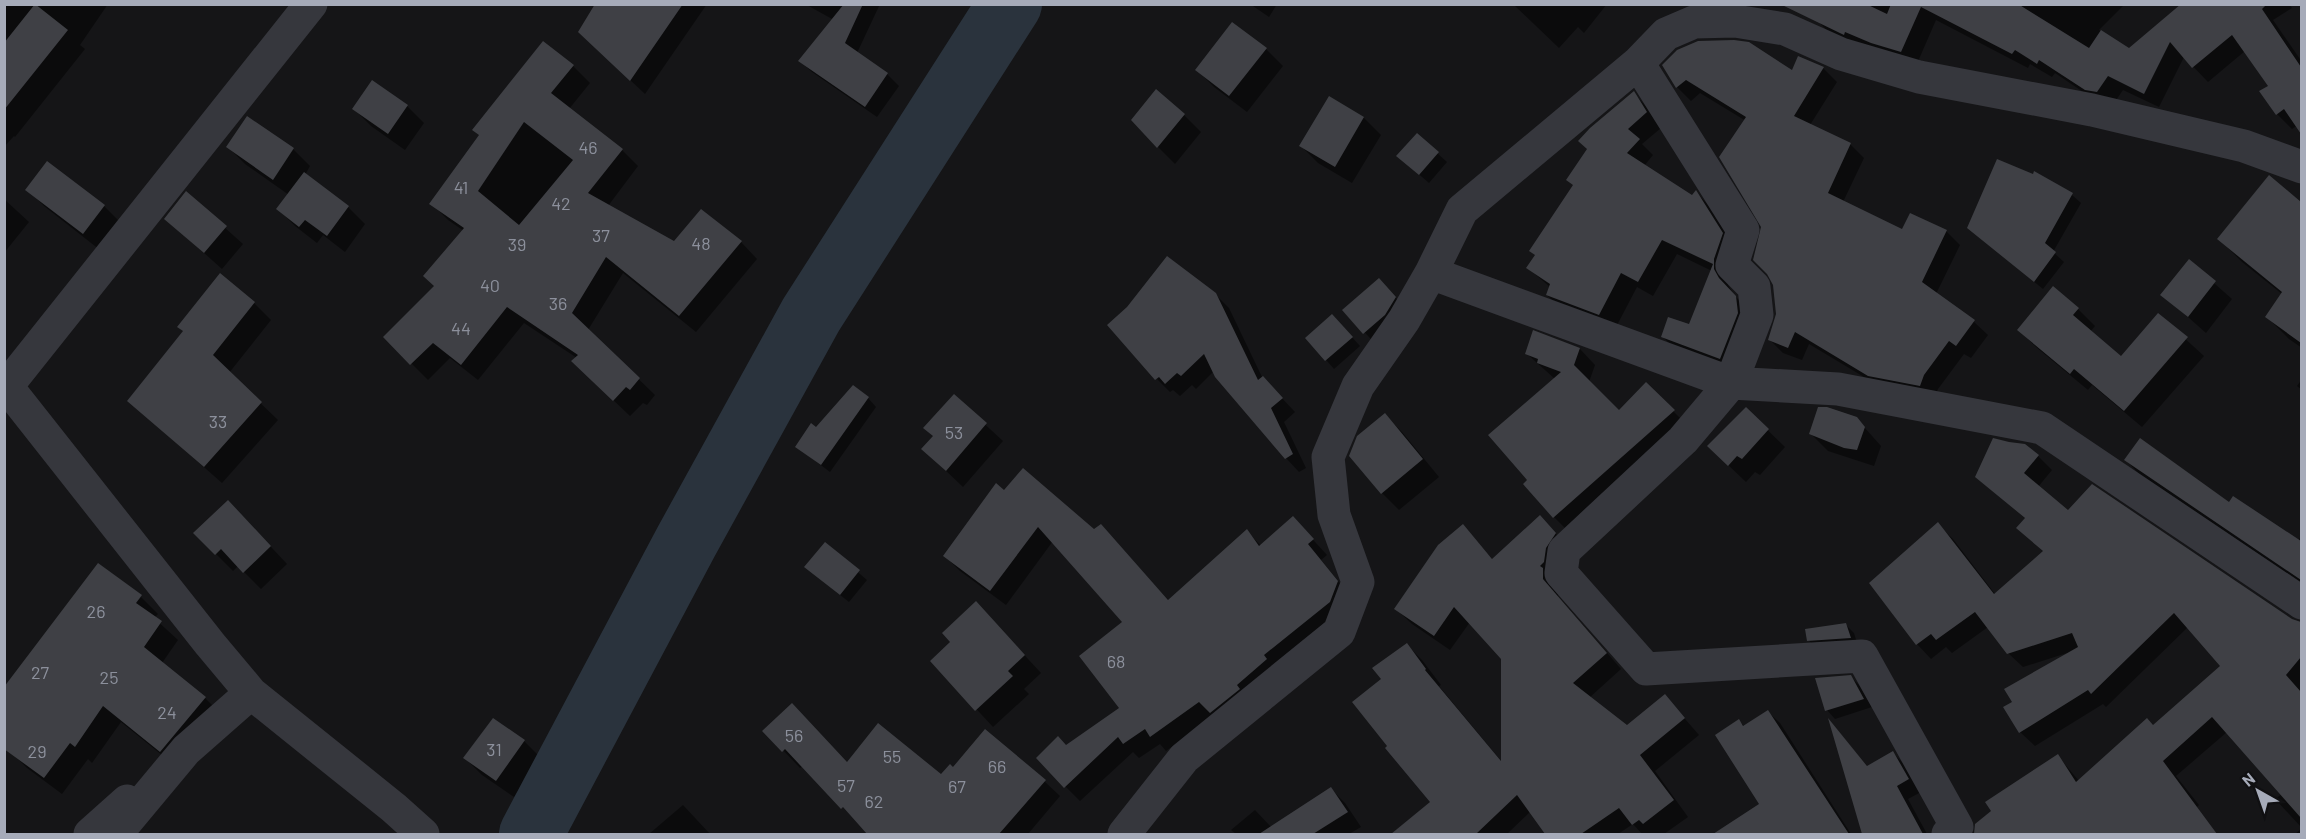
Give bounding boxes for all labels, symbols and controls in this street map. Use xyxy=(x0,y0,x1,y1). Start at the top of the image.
house number: 46 xyxy=(578,136,598,158)
house number: 41 xyxy=(454,176,468,198)
house number: 42 xyxy=(551,192,571,214)
house number: 37 xyxy=(592,224,610,246)
house number: 48 xyxy=(691,232,711,254)
house number: 39 xyxy=(508,233,526,255)
house number: 40 xyxy=(480,274,500,296)
house number: 36 xyxy=(549,292,567,314)
house number: 44 xyxy=(451,317,471,339)
house number: 33 xyxy=(209,410,227,432)
house number: 53 xyxy=(945,421,963,443)
house number: 26 xyxy=(87,600,105,622)
house number: 68 xyxy=(1107,650,1125,672)
house number: 27 xyxy=(31,661,50,683)
house number: 25 xyxy=(100,666,118,688)
house number: 24 xyxy=(157,701,177,723)
house number: 56 xyxy=(785,724,803,746)
house number: 31 xyxy=(486,738,502,760)
house number: 29 xyxy=(27,740,47,762)
house number: 55 xyxy=(883,745,901,767)
house number: 66 xyxy=(988,755,1006,777)
north arrow xyxy=(2228,761,2288,821)
text: N xyxy=(2238,768,2258,790)
house number: 57 xyxy=(837,774,855,796)
house number: 67 xyxy=(948,775,966,797)
house number: 62 xyxy=(865,790,883,812)

